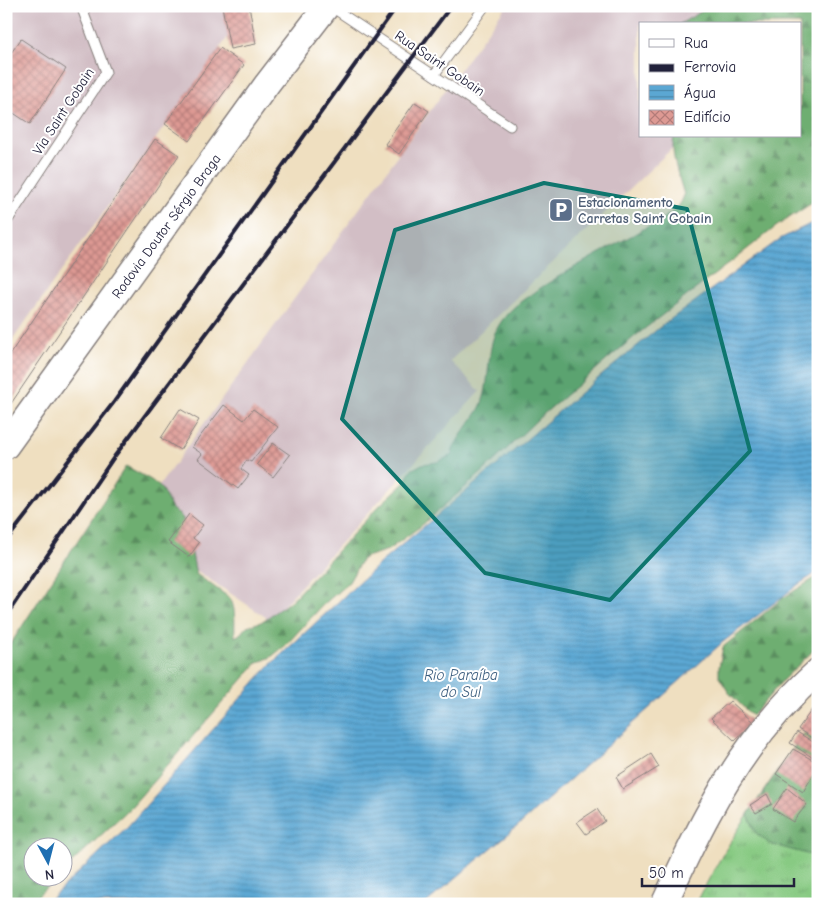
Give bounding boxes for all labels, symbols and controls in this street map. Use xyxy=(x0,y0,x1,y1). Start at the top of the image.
legend xyxy=(639,22,802,138)
street label: Rua Saint Gobain xyxy=(391,27,488,100)
text: Rua xyxy=(684,34,708,52)
text: Ferrovia xyxy=(684,58,736,76)
street label: Via Saint Gobain xyxy=(29,65,98,158)
text: Água xyxy=(684,83,716,102)
text: Edifício xyxy=(684,108,731,126)
street label: Rodovia Doutor Sérgio Braga xyxy=(108,151,224,302)
place label: Estacionamento Carretas Saint Gobain xyxy=(578,194,712,227)
parking icon: Estacionamento Carretas Saint Gobain xyxy=(548,197,574,223)
water label: Rio Paraíba do Sul xyxy=(424,666,498,701)
north arrow xyxy=(22,838,72,888)
scale bar xyxy=(642,855,794,887)
text: 50 m xyxy=(649,864,684,882)
text: N xyxy=(44,865,55,883)

